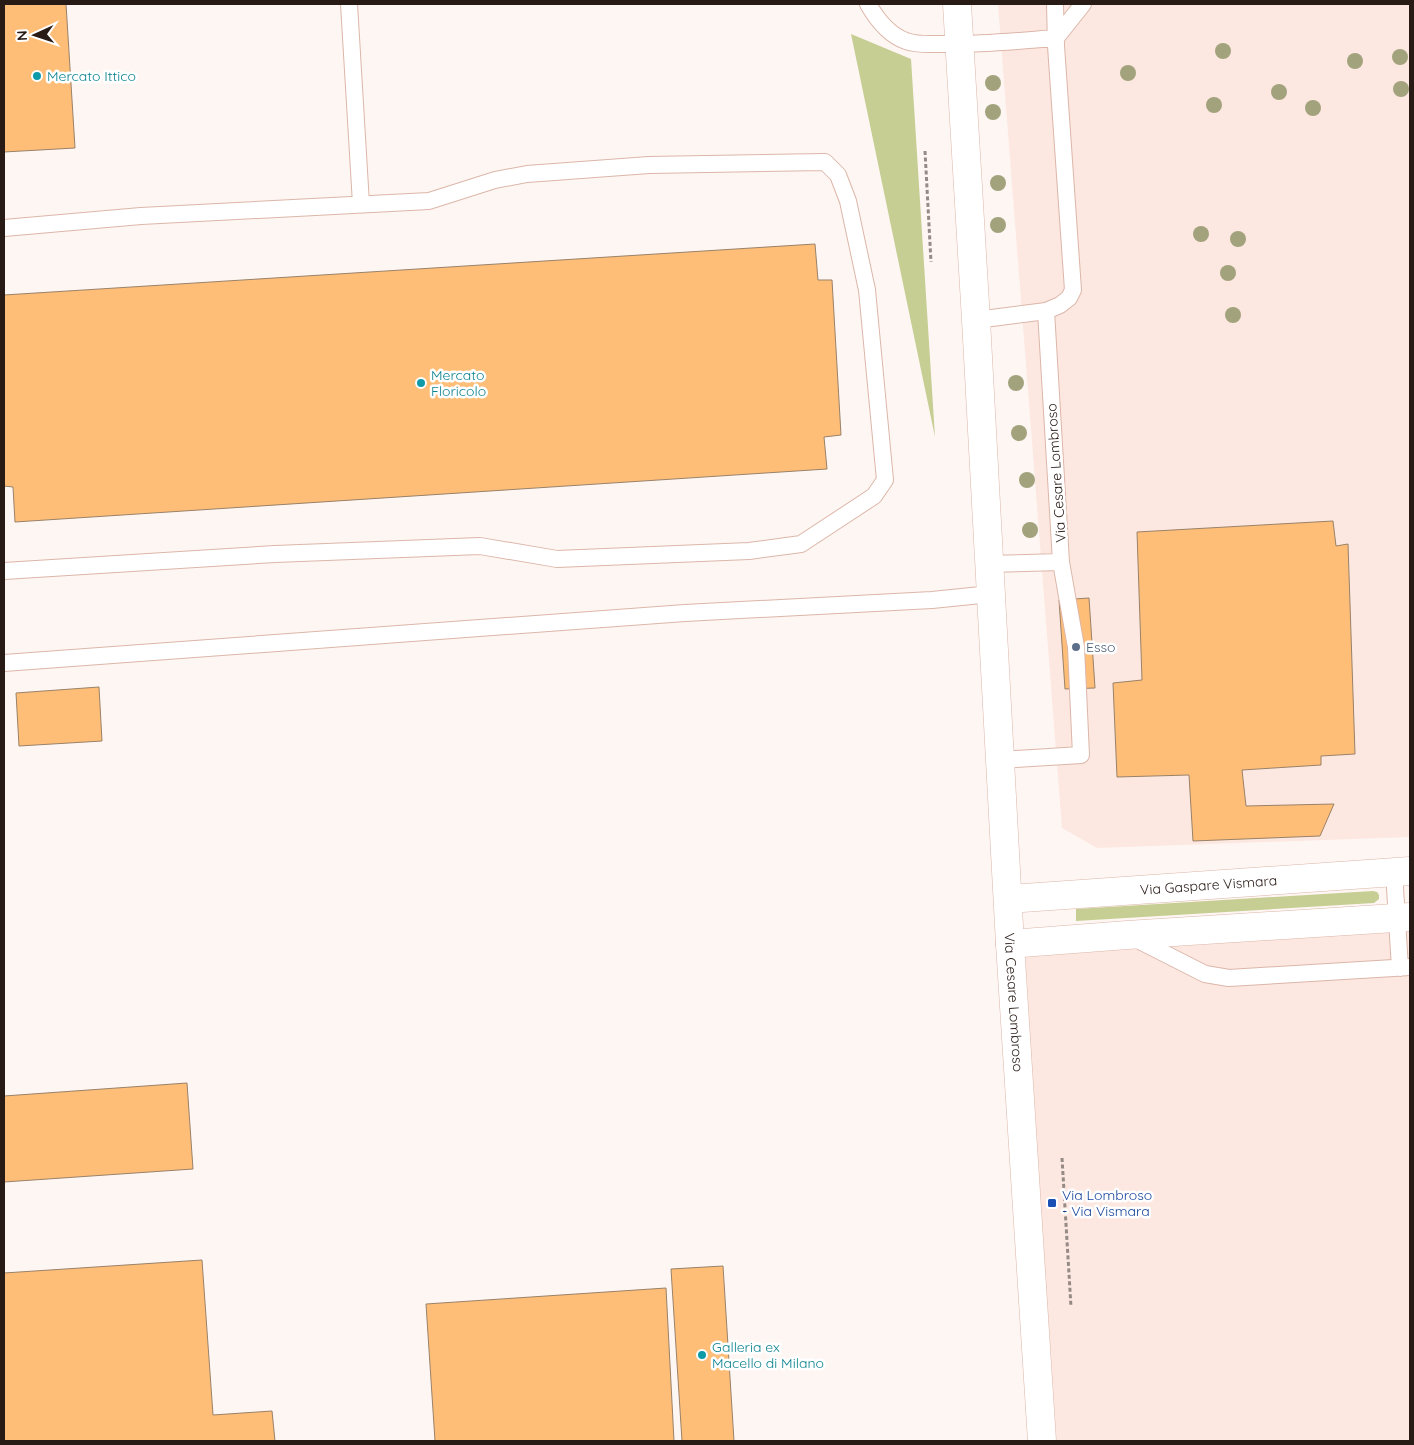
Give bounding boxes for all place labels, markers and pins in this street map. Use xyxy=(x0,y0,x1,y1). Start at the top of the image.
place label: Mercato Ittico xyxy=(47,67,136,85)
marker: Mercato Ittico xyxy=(31,70,43,82)
place label: Mercato Floricolo xyxy=(431,366,486,400)
marker: Mercato Floricolo xyxy=(415,377,427,389)
place label: Esso xyxy=(1086,638,1116,656)
marker: Esso xyxy=(1070,641,1082,653)
place label: Via Lombroso - Via Vismara xyxy=(1062,1186,1152,1220)
marker: Via Lombroso - Via Vismara xyxy=(1046,1197,1058,1209)
place label: Galleria ex Macello di Milano xyxy=(712,1338,824,1372)
marker: Galleria ex Macello di Milano xyxy=(696,1349,708,1361)

